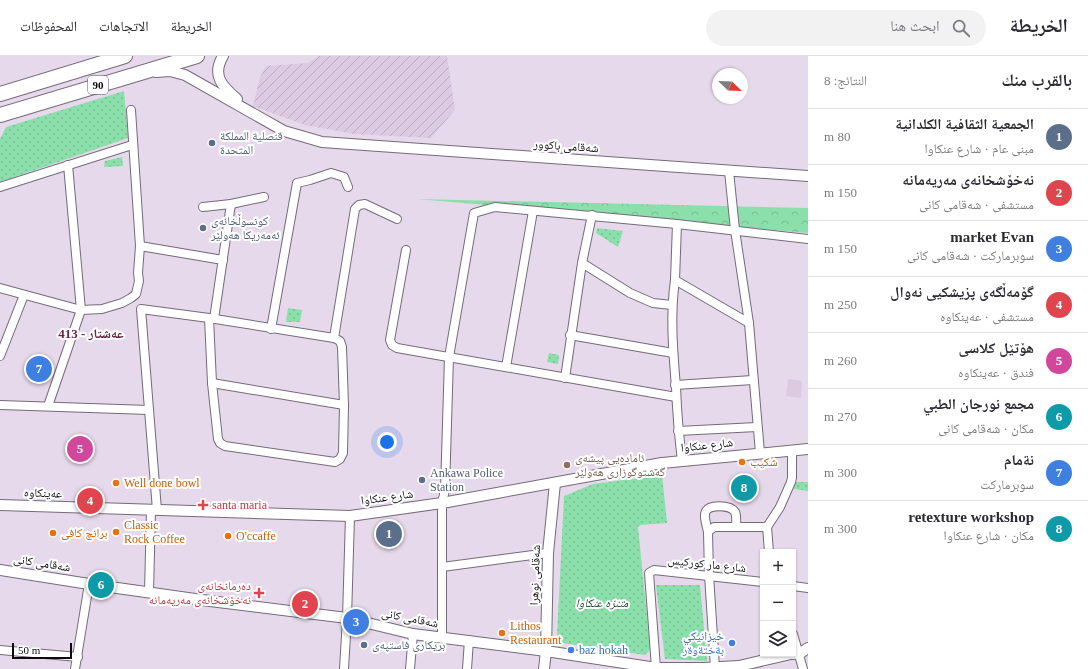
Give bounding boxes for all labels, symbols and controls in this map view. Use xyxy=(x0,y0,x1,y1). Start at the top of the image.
search box xyxy=(706,10,986,46)
text: الخريطة xyxy=(1010,15,1068,36)
icon: search xyxy=(950,17,972,39)
text: ابحث هنا xyxy=(890,18,940,34)
text: المحفوظات xyxy=(20,19,77,34)
text: الاتجاهات xyxy=(99,19,149,34)
text: الخريطة xyxy=(171,19,212,34)
north arrow xyxy=(712,68,748,104)
text: بالقرب منك xyxy=(1001,71,1072,90)
text: النتائج: 8 xyxy=(824,73,867,88)
road number: 90 xyxy=(88,76,108,94)
text: الجمعية الثقافية الكلدانية xyxy=(895,116,1034,132)
place label: قنصلية المملكة المتحدة xyxy=(220,129,283,157)
text: 80 m xyxy=(824,129,850,144)
text: 1 xyxy=(1056,129,1062,144)
street label: شەقامی باکوور xyxy=(532,137,599,156)
marker: قنصلية المملكة المتحدة xyxy=(207,138,217,148)
text: مبنى عام · شارع عنكاوا xyxy=(925,141,1034,156)
text: نەخۆشخانەی مەریەمانە xyxy=(902,172,1034,188)
text: 150 m xyxy=(824,185,857,200)
text: 2 xyxy=(1056,185,1062,200)
text: مستشفى · شەقامی کانی xyxy=(919,197,1034,212)
place label: کونسوڵخانەی ئەمەریکا هەولێر xyxy=(210,213,280,242)
marker: کونسوڵخانەی ئەمەریکا هەولێر xyxy=(198,223,208,233)
text: market Evan xyxy=(950,229,1034,245)
text: 150 m xyxy=(824,241,857,256)
text: 3 xyxy=(1056,241,1062,256)
text: سوبرماركت · شەقامی کانی xyxy=(907,248,1034,263)
text: گۆمەڵگەی پزیشکیی نەوال xyxy=(890,284,1034,300)
text: 250 m xyxy=(824,297,857,312)
text: 4 xyxy=(1056,297,1062,312)
text: مستشفى · عەینکاوە xyxy=(940,309,1034,324)
district label: عه‌شتار - 413 xyxy=(58,326,124,341)
text: هۆتێل کلاسی xyxy=(958,340,1034,356)
text: 260 m xyxy=(824,353,857,368)
text: 5 xyxy=(1056,353,1062,368)
pin: 7 xyxy=(26,354,52,384)
text: فندق · عەینکاوە xyxy=(958,365,1034,380)
text: مجمع نورجان الطبي xyxy=(923,396,1034,412)
text: 270 m xyxy=(824,409,857,424)
text: 6 xyxy=(1056,409,1062,424)
text: مكان · شەقامی کانی xyxy=(938,421,1034,436)
your location xyxy=(377,432,397,452)
pin: 5 xyxy=(67,434,93,464)
street label: شارع عنكاوا xyxy=(680,435,734,456)
place label: ئاماده‌یی پیشه‌ی گه‌شتوگوزاری هه‌ولێر xyxy=(574,451,665,479)
text: نةمام xyxy=(1004,452,1034,468)
place label: شكيب xyxy=(750,455,778,469)
marker: شكيب xyxy=(737,457,747,467)
marker: ئاماده‌یی پیشه‌ی گه‌شتوگوزاری هه‌ولێر xyxy=(562,460,572,470)
text: 300 m xyxy=(824,465,857,480)
text: 7 xyxy=(1056,465,1062,480)
place label: Ankawa Police Station xyxy=(430,466,503,494)
pin: 8 xyxy=(731,473,757,503)
marker: Ankawa Police Station xyxy=(417,475,427,485)
place label: Well done bowl xyxy=(124,476,200,490)
text: سوبرماركت xyxy=(980,477,1034,492)
marker: Well done bowl xyxy=(111,478,121,488)
street label: عەینکاوە xyxy=(24,485,62,501)
pin: 4 xyxy=(77,486,103,516)
street label: شارع عنكاوا xyxy=(360,486,414,509)
place label: santa maria xyxy=(212,498,268,512)
marker: santa maria xyxy=(197,499,209,511)
text: retexture workshop xyxy=(908,509,1034,525)
place label: Classic Rock Coffee xyxy=(124,518,185,546)
pin: 1 xyxy=(376,519,402,549)
text: 300 m xyxy=(824,521,857,536)
text: 8 xyxy=(1056,521,1062,536)
place label: برانچ كافى xyxy=(61,526,108,540)
marker: Classic Rock Coffee xyxy=(111,527,121,537)
marker: برانچ كافى xyxy=(48,528,58,538)
text: مكان · شارع عنكاوا xyxy=(944,528,1034,543)
place label: O'ccaffe xyxy=(236,529,276,543)
marker: O'ccaffe xyxy=(223,531,233,541)
street label: شەقامی نوهرا xyxy=(527,544,543,606)
map controls xyxy=(760,549,796,657)
button: + xyxy=(760,549,796,585)
street label: شەقامی کانی xyxy=(12,552,72,574)
street label: شارع مار كوركيس xyxy=(667,553,747,576)
pin: 6 xyxy=(88,570,114,600)
place label: دەرمانخانەی نەخۆشخانەی مەریەمانە xyxy=(149,579,251,607)
button: − xyxy=(760,585,796,621)
marker: دەرمانخانەی نەخۆشخانەی مەریەمانە xyxy=(254,588,264,598)
pin: 2 xyxy=(292,589,318,619)
park label: متنزه عنكاوا xyxy=(576,596,629,610)
street label: شەقامی کانی xyxy=(380,606,440,630)
pin: 3 xyxy=(343,607,369,637)
place label: Lithos Restaurant xyxy=(510,619,562,647)
button: layers xyxy=(760,621,796,657)
marker: Lithos Restaurant xyxy=(497,628,507,638)
place label: خيزانيكي بةختةوةر xyxy=(682,629,724,657)
place label: بریکاری فاستپەی xyxy=(372,638,445,652)
marker: خيزانيكي بةختةوةر xyxy=(727,638,737,648)
marker: بریکاری فاستپەی xyxy=(359,640,369,650)
scale bar xyxy=(12,641,72,660)
place label: baz hokah xyxy=(579,643,628,657)
text: 50 m xyxy=(18,644,40,656)
marker: baz hokah xyxy=(566,645,576,655)

